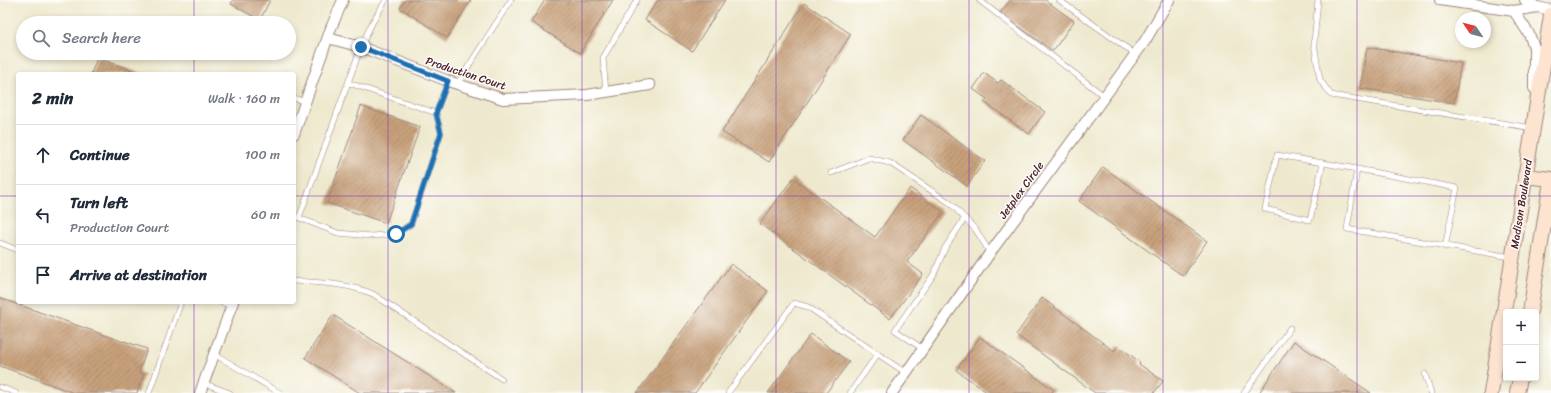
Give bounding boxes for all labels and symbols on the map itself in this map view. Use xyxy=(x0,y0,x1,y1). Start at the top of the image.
north arrow xyxy=(1455,12,1491,48)
route end xyxy=(352,38,370,56)
street label: Production Court xyxy=(423,51,509,96)
street label: Jetplex Circle xyxy=(993,157,1049,224)
street label: Madison Boulevard xyxy=(1505,157,1538,250)
route start xyxy=(387,225,405,243)

